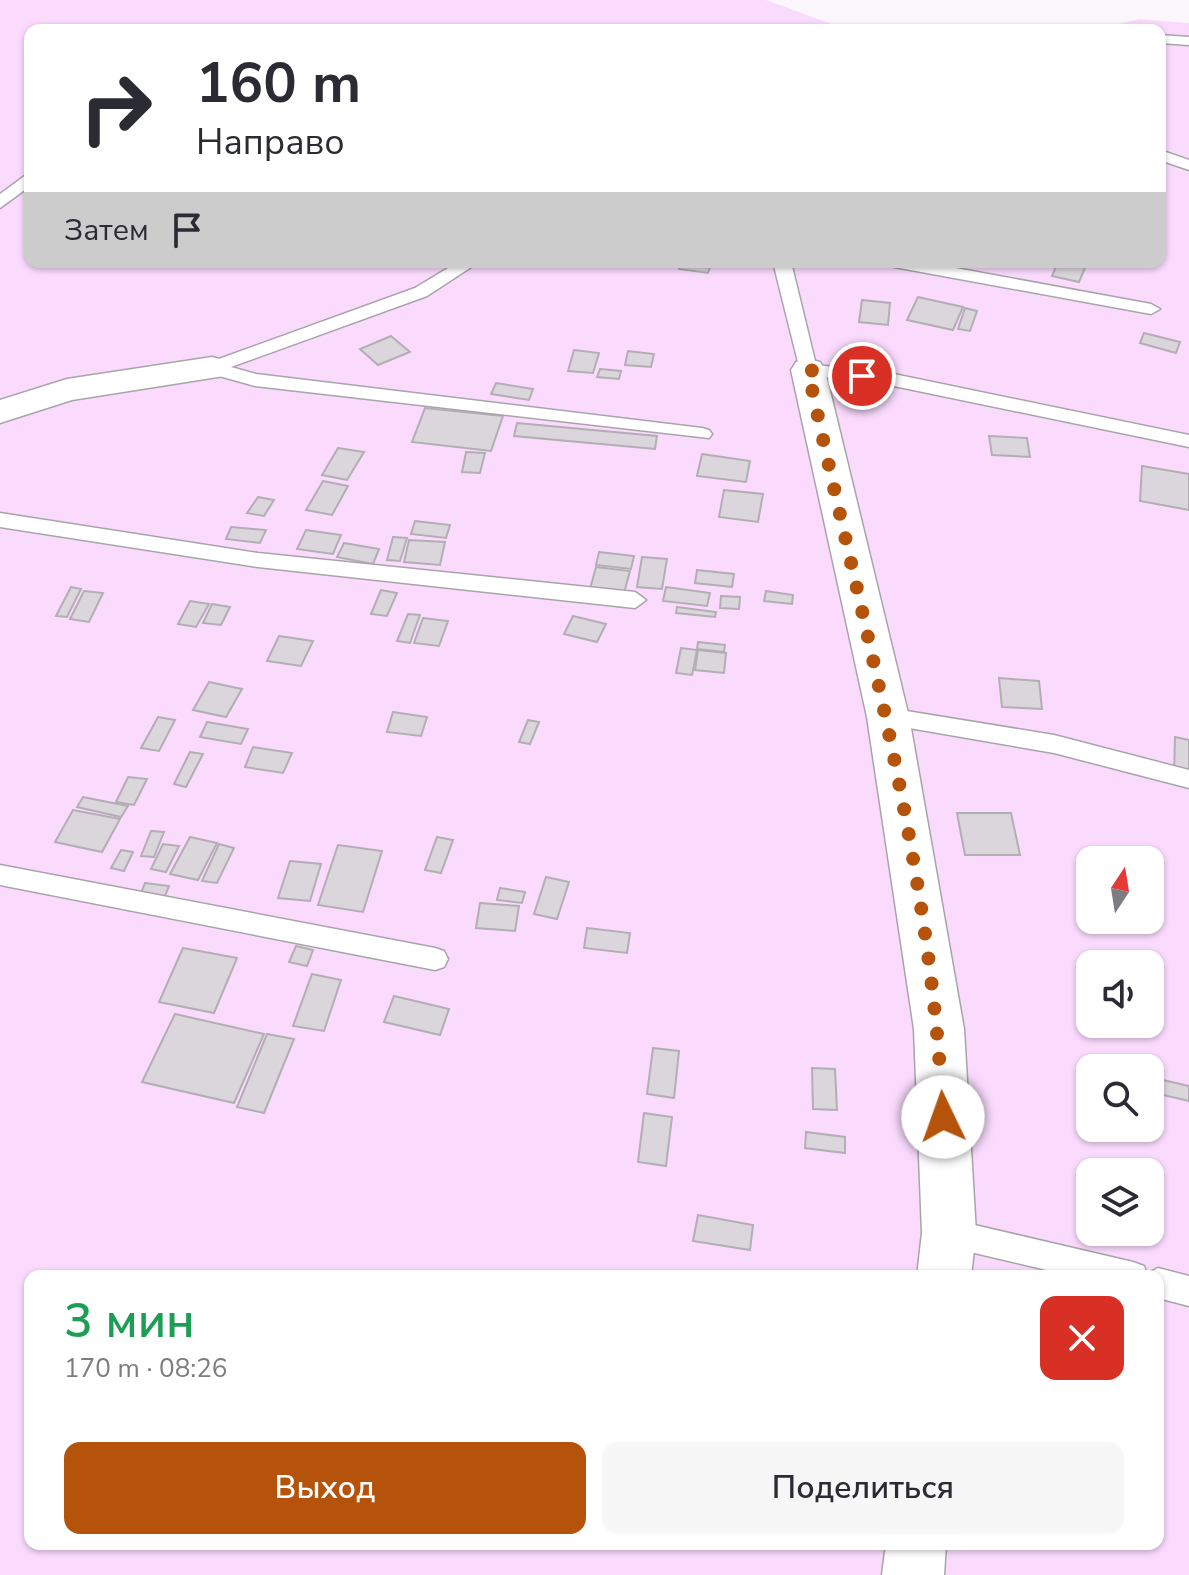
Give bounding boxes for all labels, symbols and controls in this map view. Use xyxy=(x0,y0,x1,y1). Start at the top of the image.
text: 160 m xyxy=(196,45,361,122)
icon: right xyxy=(64,56,168,160)
text: Направо xyxy=(196,118,345,167)
icon: arrive xyxy=(165,208,209,252)
text: Затем xyxy=(64,210,149,251)
pin xyxy=(828,342,896,410)
icon: arrive xyxy=(840,354,884,398)
north arrow xyxy=(1076,846,1164,934)
map controls xyxy=(1076,846,1164,1246)
button: sound xyxy=(1076,950,1164,1038)
button: search xyxy=(1076,1054,1164,1142)
position arrow xyxy=(901,1075,985,1159)
button: layers xyxy=(1076,1158,1164,1246)
text: 3 мин xyxy=(64,1288,195,1354)
button: close xyxy=(1040,1296,1124,1380)
text: 170 m · 08:26 xyxy=(64,1351,227,1386)
button: Выход xyxy=(64,1442,586,1534)
button: Поделиться xyxy=(602,1442,1124,1534)

